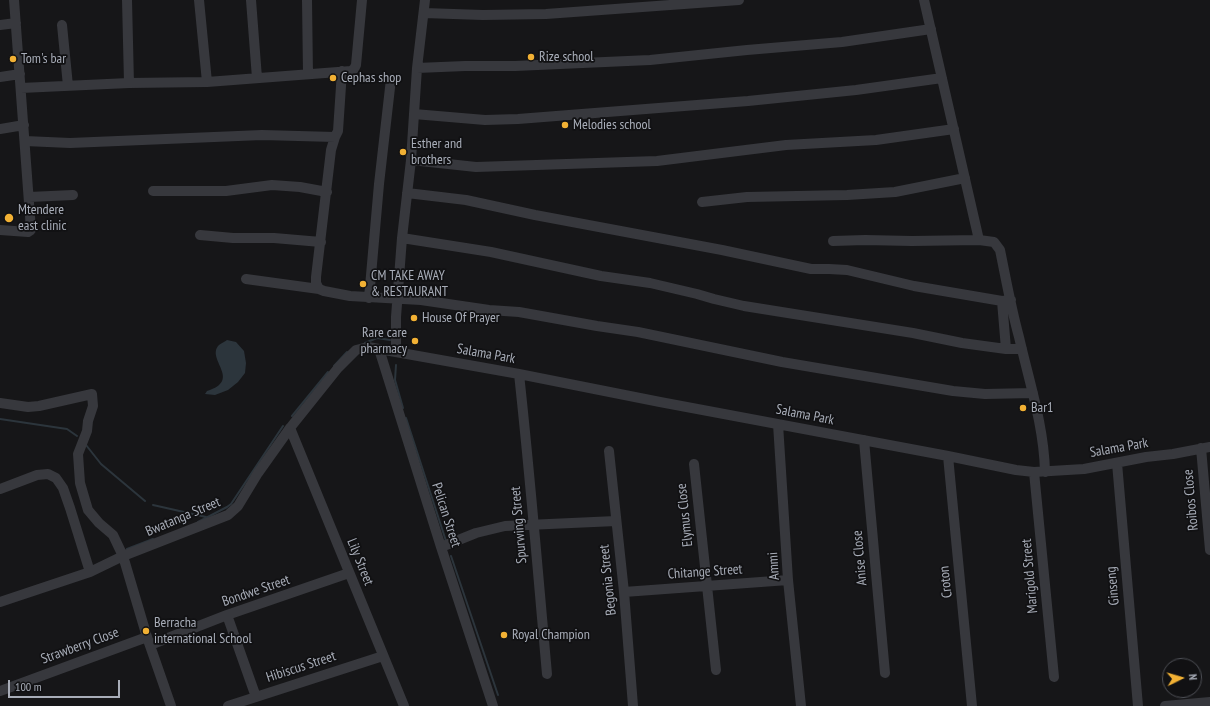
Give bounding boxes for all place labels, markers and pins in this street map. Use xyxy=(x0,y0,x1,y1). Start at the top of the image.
place label: Rize school xyxy=(539,49,594,65)
place label: Tom's bar xyxy=(21,51,66,67)
marker: Rize school xyxy=(526,52,536,62)
marker: Tom's bar xyxy=(8,54,18,64)
place label: Cephas shop xyxy=(341,70,401,86)
marker: Cephas shop xyxy=(328,73,338,83)
place label: Melodies school xyxy=(573,117,651,133)
marker: Melodies school xyxy=(560,120,570,130)
place label: Esther and brothers xyxy=(411,136,462,168)
marker: Esther and brothers xyxy=(398,147,408,157)
place label: Mtendere east clinic xyxy=(18,202,66,234)
marker: Mtendere east clinic xyxy=(3,212,15,224)
place label: CM TAKE AWAY & RESTAURANT xyxy=(371,268,448,300)
marker: CM TAKE AWAY & RESTAURANT xyxy=(358,279,368,289)
place label: House Of Prayer xyxy=(422,310,500,326)
marker: House Of Prayer xyxy=(409,313,419,323)
place label: Rare care pharmacy xyxy=(360,325,407,358)
marker: Rare care pharmacy xyxy=(410,336,420,346)
place label: Bar1 xyxy=(1031,400,1053,416)
marker: Bar1 xyxy=(1018,403,1028,413)
place label: Berracha international School xyxy=(154,615,252,648)
marker: Berracha international School xyxy=(141,626,151,636)
place label: Royal Champion xyxy=(512,627,590,643)
marker: Royal Champion xyxy=(499,630,509,640)

